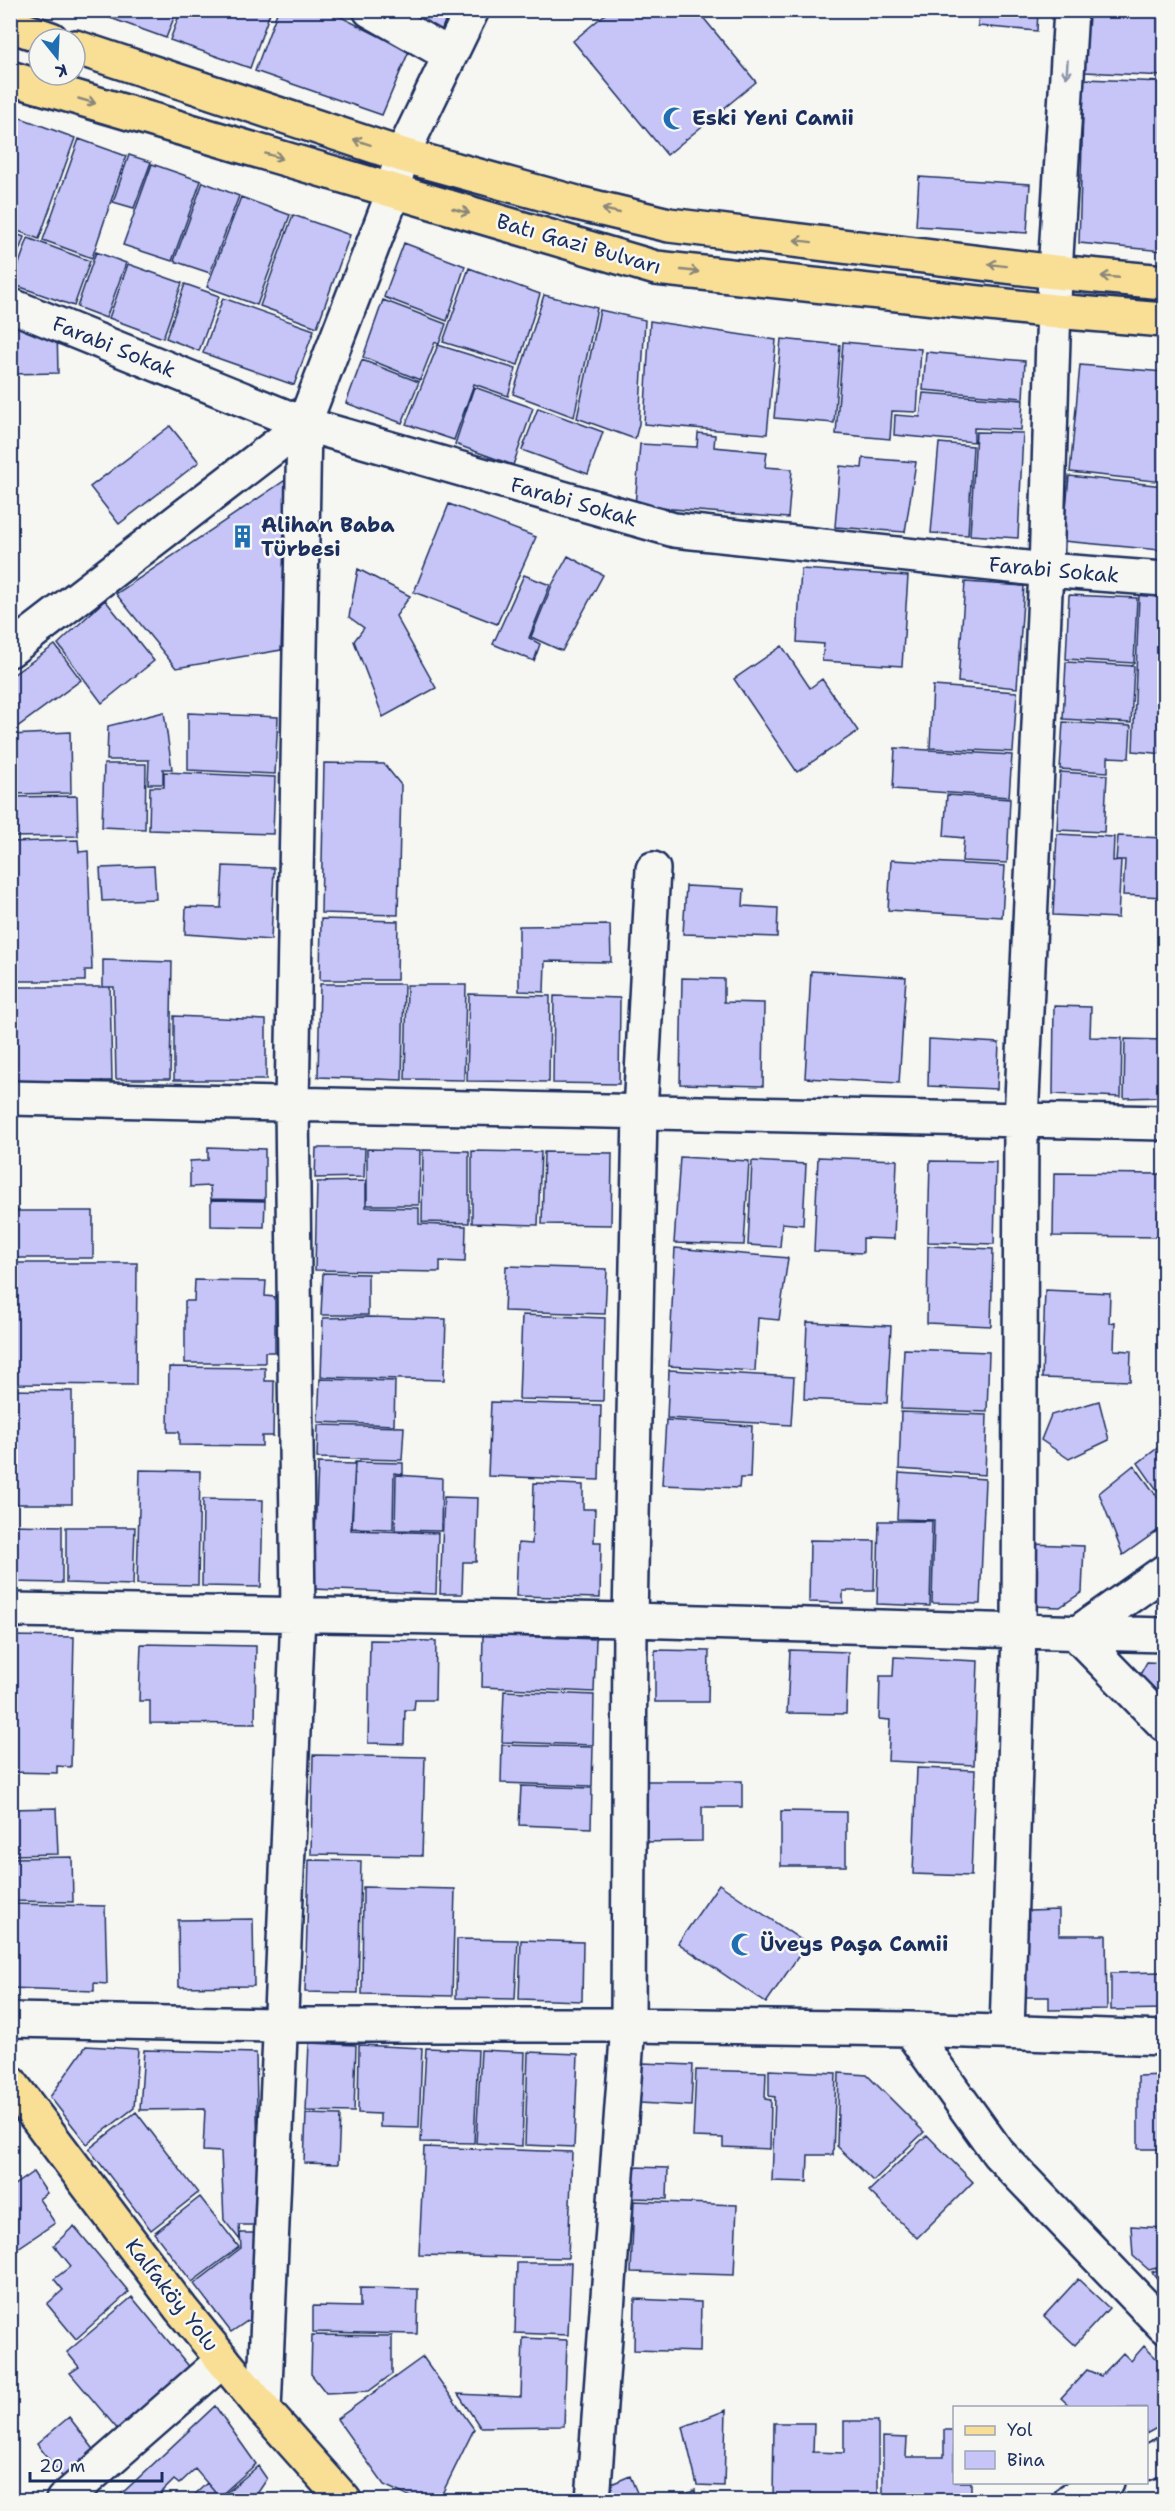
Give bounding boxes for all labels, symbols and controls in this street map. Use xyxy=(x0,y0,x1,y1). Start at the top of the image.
north arrow xyxy=(27,27,87,87)
one-way arrow xyxy=(1062,58,1073,78)
text: K xyxy=(53,59,70,82)
one-way arrow xyxy=(77,96,96,107)
place label: Eski Yeni Camii xyxy=(692,104,854,132)
mosque icon: Eski Yeni Camii xyxy=(661,105,687,131)
one-way arrow xyxy=(353,136,372,147)
one-way arrow xyxy=(264,151,283,162)
one-way arrow xyxy=(601,205,620,217)
one-way arrow xyxy=(451,206,470,217)
street label: Batı Gazi Bulvarı xyxy=(493,207,665,281)
one-way arrow xyxy=(794,236,813,247)
one-way arrow xyxy=(987,259,1007,270)
one-way arrow xyxy=(679,266,699,277)
one-way arrow xyxy=(1100,271,1120,282)
street label: Farabi Sokak xyxy=(48,310,180,384)
street label: Farabi Sokak xyxy=(507,471,641,533)
place label: Alihan Baba Türbesi xyxy=(261,511,395,563)
building icon: Alihan Baba Türbesi xyxy=(230,524,256,550)
street label: Farabi Sokak xyxy=(988,550,1120,590)
place label: Üveys Paşa Camii xyxy=(760,1930,948,1958)
mosque icon: Üveys Paşa Camii xyxy=(729,1931,755,1957)
street label: Kalfaköy Yolu xyxy=(119,2233,225,2357)
legend xyxy=(953,2406,1148,2484)
text: Yol xyxy=(1007,2418,1033,2442)
scale bar xyxy=(30,2445,162,2483)
text: Bina xyxy=(1007,2448,1045,2472)
text: 20 m xyxy=(39,2454,85,2478)

